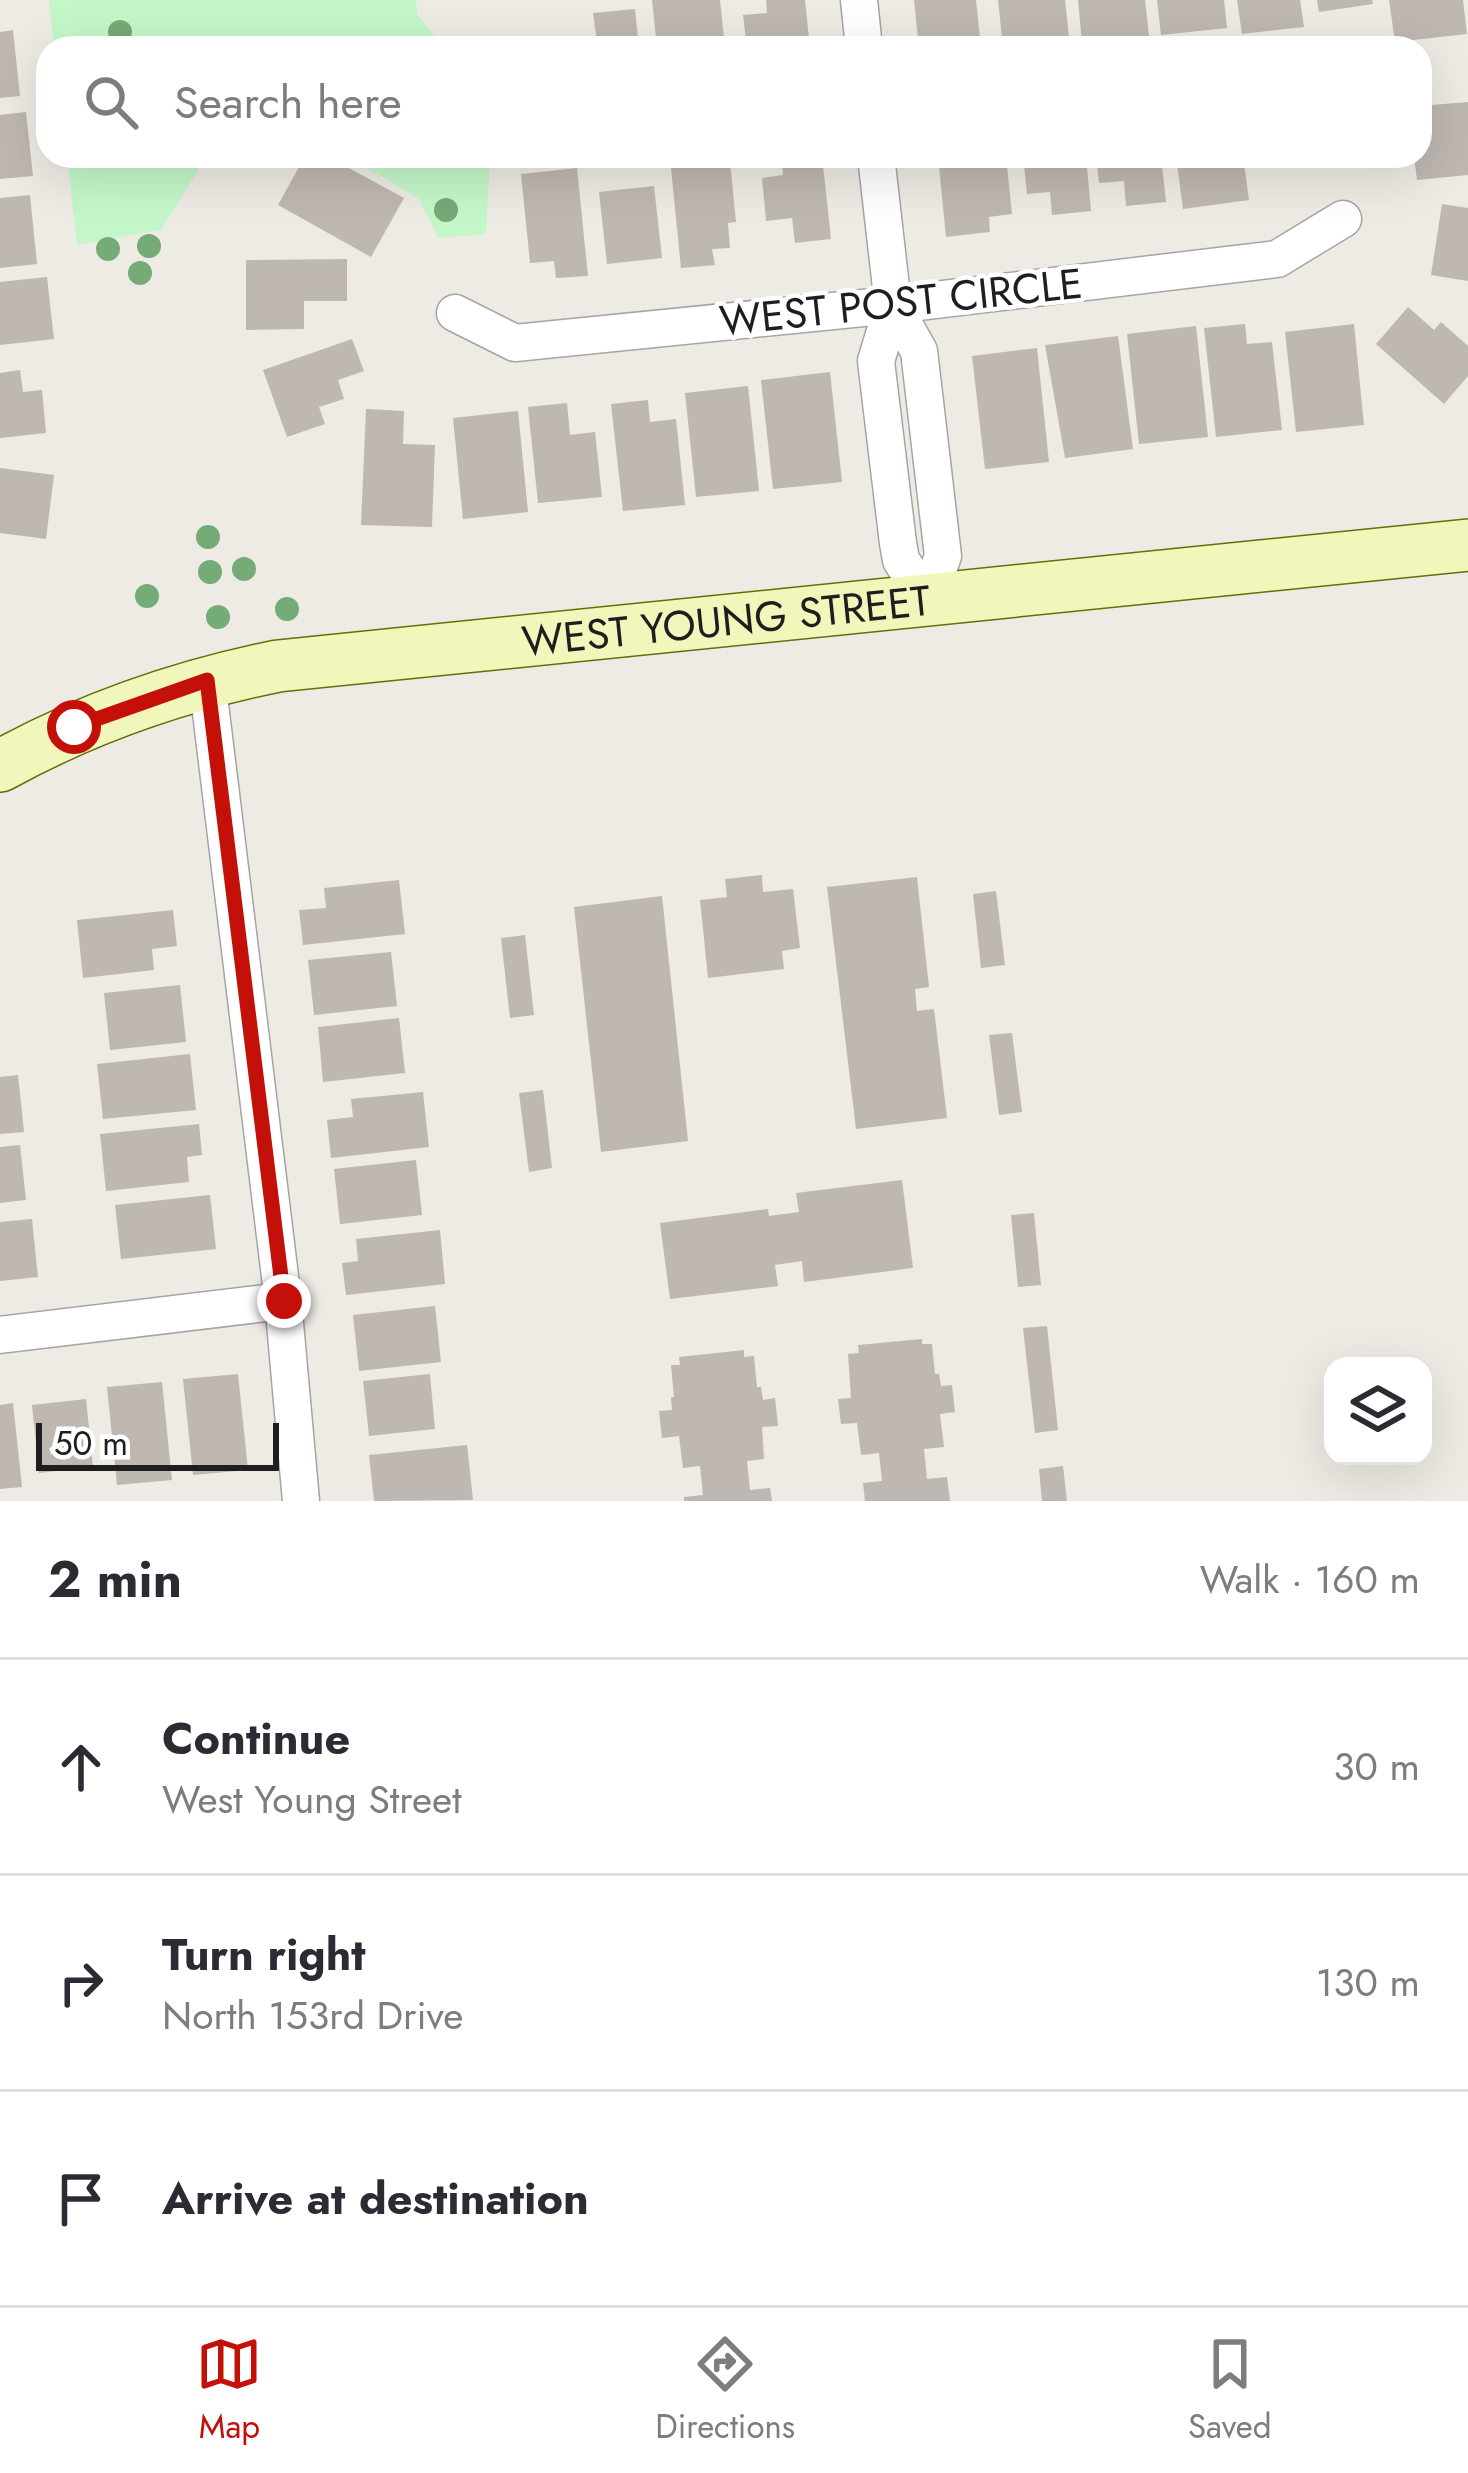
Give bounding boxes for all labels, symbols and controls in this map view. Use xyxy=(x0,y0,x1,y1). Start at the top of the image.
search box xyxy=(36,36,1432,168)
icon: search xyxy=(78,69,144,135)
text: Search here xyxy=(174,70,402,135)
street label: WEST POST CIRCLE xyxy=(717,253,1085,351)
street label: WEST YOUNG STREET xyxy=(519,569,934,672)
route start xyxy=(47,700,101,754)
route end xyxy=(257,1274,311,1328)
map controls xyxy=(1324,1357,1432,1465)
button: layers xyxy=(1324,1357,1432,1465)
scale bar xyxy=(36,1417,279,1470)
text: 50 m xyxy=(54,1420,128,1467)
text: 2 min xyxy=(48,1542,182,1616)
text: Walk · 160 m xyxy=(1200,1551,1420,1608)
text: Continue xyxy=(162,1706,350,1771)
icon: ahead xyxy=(48,1734,114,1800)
text: 30 m xyxy=(1333,1738,1420,1795)
text: West Young Street xyxy=(162,1771,462,1828)
text: Turn right xyxy=(162,1922,366,1987)
icon: right xyxy=(48,1950,114,2016)
text: 130 m xyxy=(1316,1954,1420,2011)
text: North 153rd Drive xyxy=(162,1987,463,2044)
icon: arrive xyxy=(48,2166,114,2232)
text: Arrive at destination xyxy=(162,2166,589,2231)
tab: Map xyxy=(196,2331,262,2450)
tab: Directions xyxy=(655,2331,795,2450)
tab: Saved xyxy=(1188,2331,1272,2450)

